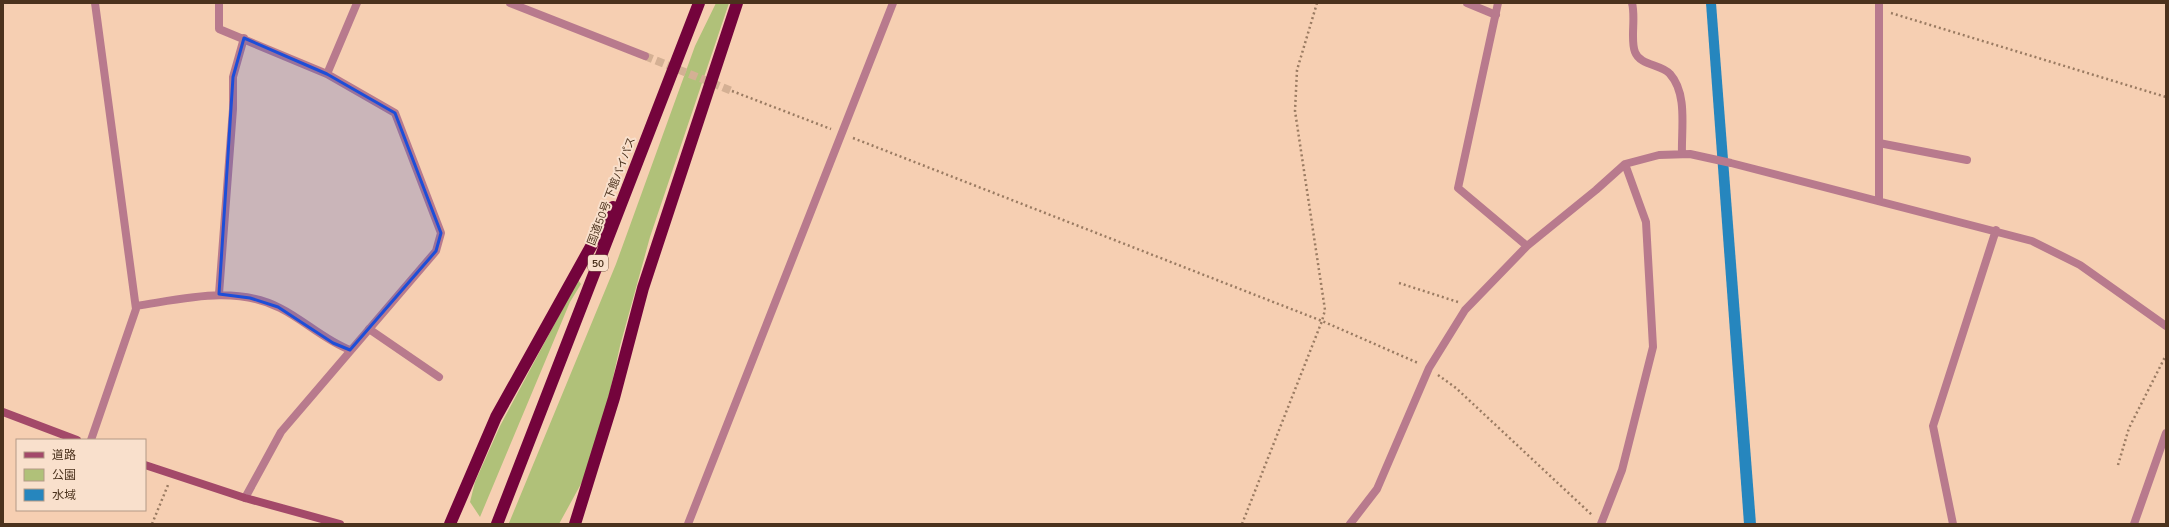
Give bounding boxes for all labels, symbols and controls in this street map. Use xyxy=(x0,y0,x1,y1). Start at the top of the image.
street label: 国道50号 下館バイパス xyxy=(584,135,638,247)
road number: 50 xyxy=(588,255,608,271)
legend xyxy=(16,439,146,511)
text: 道路 xyxy=(52,447,76,462)
text: 公園 xyxy=(52,467,76,482)
text: 水域 xyxy=(52,487,76,502)

